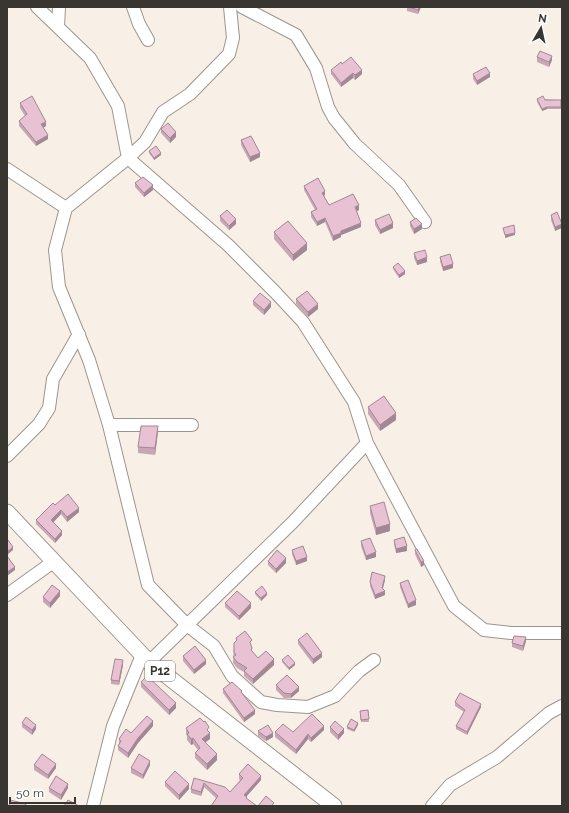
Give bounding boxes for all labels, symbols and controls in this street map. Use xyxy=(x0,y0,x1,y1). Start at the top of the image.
north arrow xyxy=(521,8,561,48)
text: N xyxy=(537,12,548,26)
road number: P12 xyxy=(145,661,175,681)
scale bar xyxy=(10,779,75,805)
text: 50 m xyxy=(16,786,44,800)

